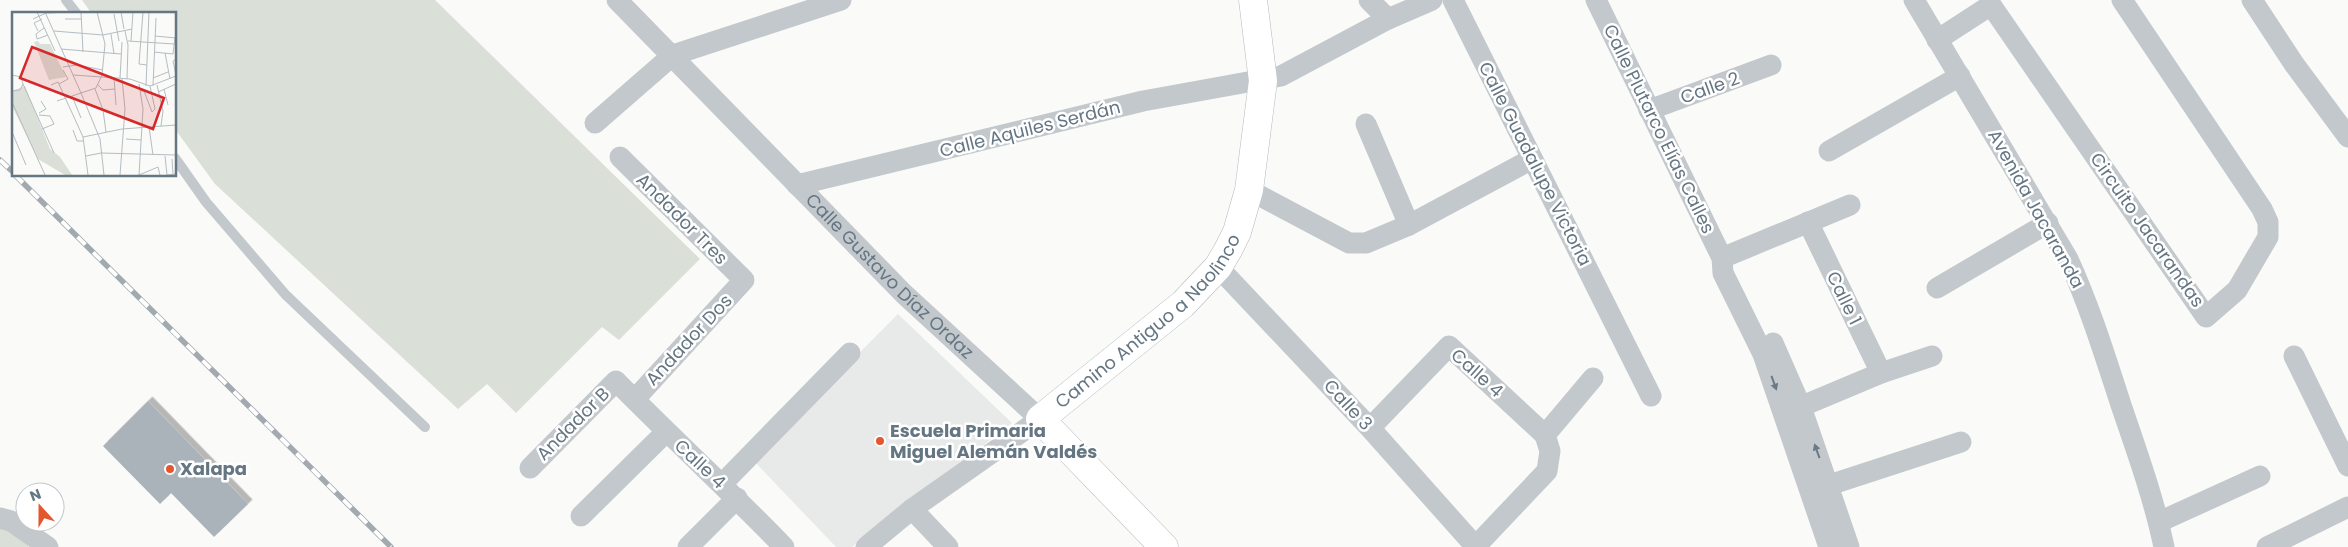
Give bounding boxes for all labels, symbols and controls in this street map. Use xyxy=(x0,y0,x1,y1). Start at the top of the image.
inset map xyxy=(12,12,176,176)
street label: Calle Plutarco Elías Calles xyxy=(1598,20,1721,238)
street label: Calle Guadalupe Victoria xyxy=(1473,57,1598,270)
street label: Calle 2 xyxy=(1677,65,1743,110)
street label: Calle Aquiles Serdán xyxy=(937,94,1123,163)
street label: Avenida Jacaranda xyxy=(1982,125,2091,293)
street label: Circuito Jacarandas xyxy=(2084,147,2210,312)
street label: Andador Tres xyxy=(631,167,734,270)
street label: Calle Gustavo Díaz Ordaz xyxy=(800,187,979,364)
street label: Camino Antiguo a Naolinco xyxy=(1050,229,1246,414)
street label: Calle 1 xyxy=(1821,267,1868,329)
street label: Andador Dos xyxy=(640,288,738,391)
street label: Calle 4 xyxy=(1446,343,1509,403)
street label: Calle 3 xyxy=(1318,374,1378,436)
one-way arrow xyxy=(1771,375,1778,390)
street label: Andador B xyxy=(530,381,615,466)
place label: Escuela Primaria Miguel Alemán Valdés xyxy=(890,418,1097,464)
street label: Calle 4 xyxy=(669,433,732,494)
marker: Escuela Primaria Miguel Alemán Valdés xyxy=(874,435,886,447)
one-way arrow xyxy=(1813,443,1821,458)
place label: Xalapa xyxy=(180,456,247,481)
marker: Xalapa xyxy=(164,463,176,475)
north arrow xyxy=(15,482,65,532)
text: N xyxy=(27,484,44,506)

